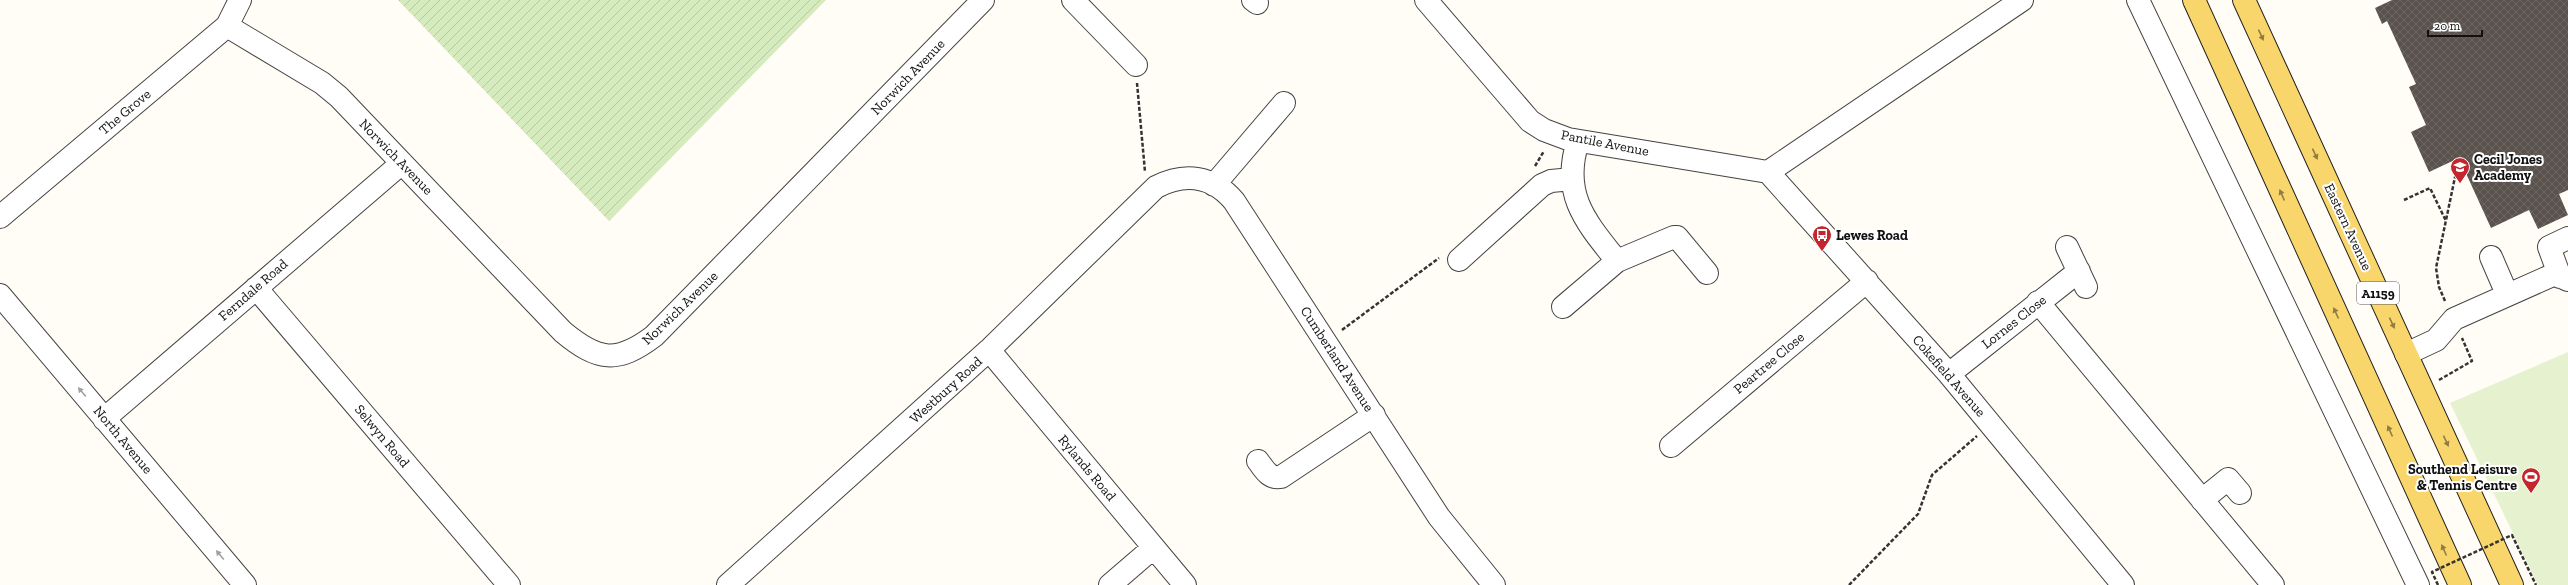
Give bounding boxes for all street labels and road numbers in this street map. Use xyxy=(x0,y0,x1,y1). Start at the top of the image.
street label: Norwich Avenue xyxy=(867,35,949,119)
street label: The Grove xyxy=(96,85,155,139)
street label: Norwich Avenue xyxy=(355,115,437,199)
street label: Pantile Avenue xyxy=(1560,126,1651,160)
street label: Eastern Avenue xyxy=(2320,181,2376,274)
street label: Ferndale Road xyxy=(215,255,291,325)
street label: Norwich Avenue xyxy=(638,267,722,349)
road number: A1159 xyxy=(2357,282,2399,304)
street label: Lornes Close xyxy=(1978,291,2050,352)
street label: Cumberland Avenue xyxy=(1297,303,1378,415)
street label: Peartree Close xyxy=(1730,328,1808,397)
street label: Cokefield Avenue xyxy=(1909,332,1989,421)
street label: Westbury Road xyxy=(906,353,986,427)
street label: Selwyn Road xyxy=(351,401,413,471)
street label: North Avenue xyxy=(90,403,156,478)
street label: Rylands Road xyxy=(1054,431,1120,505)

